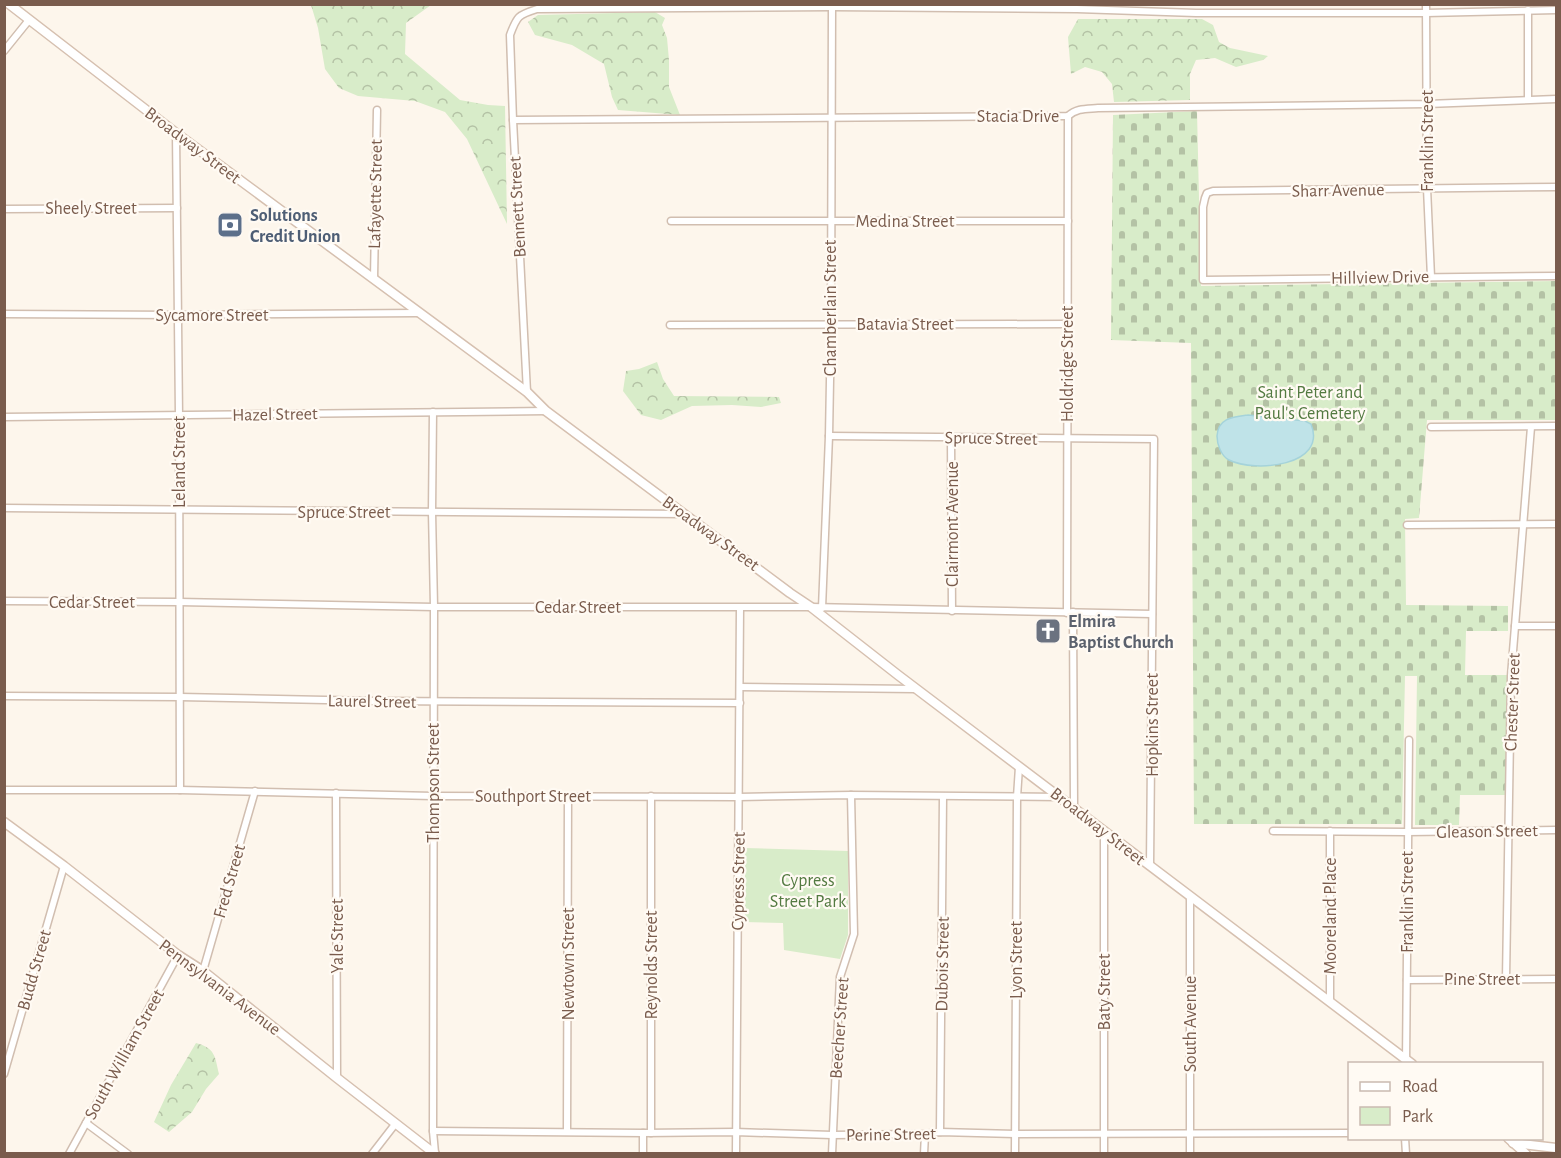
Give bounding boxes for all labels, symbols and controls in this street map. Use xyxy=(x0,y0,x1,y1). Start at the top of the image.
street label: Franklin Street xyxy=(1419,90,1437,192)
street label: Broadway Street xyxy=(141,104,244,188)
street label: Stacia Drive xyxy=(977,108,1059,126)
street label: Lafayette Street xyxy=(366,139,386,249)
street label: Bennett Street xyxy=(506,156,530,258)
street label: Sharr Avenue xyxy=(1291,181,1385,201)
street label: Sheely Street xyxy=(45,200,137,218)
place label: Solutions Credit Union xyxy=(250,207,340,246)
bank icon: Solutions Credit Union xyxy=(215,210,245,240)
street label: Medina Street xyxy=(856,213,955,231)
street label: Chamberlain Street xyxy=(822,240,840,376)
street label: Hillview Drive xyxy=(1331,268,1429,288)
street label: Holdridge Street xyxy=(1059,306,1077,422)
street label: Sycamore Street xyxy=(156,307,269,325)
street label: Batavia Street xyxy=(856,316,954,334)
park label: Saint Peter and Paul's Cemetery xyxy=(1255,384,1366,423)
street label: Hazel Street xyxy=(232,405,318,425)
street label: Leland Street xyxy=(171,416,189,508)
street label: Spruce Street xyxy=(944,429,1038,449)
street label: Clairmont Avenue xyxy=(944,461,962,587)
street label: Broadway Street xyxy=(659,493,762,575)
street label: Spruce Street xyxy=(297,504,391,522)
street label: Cedar Street xyxy=(49,594,135,612)
street label: Cedar Street xyxy=(535,599,621,617)
place label: Elmira Baptist Church xyxy=(1068,613,1174,652)
church icon: Elmira Baptist Church xyxy=(1033,616,1063,646)
street label: Chester Street xyxy=(1502,652,1524,752)
street label: Hopkins Street xyxy=(1144,673,1162,777)
street label: Laurel Street xyxy=(327,692,417,712)
street label: Thompson Street xyxy=(425,723,443,843)
street label: Broadway Street xyxy=(1047,784,1148,869)
street label: Southport Street xyxy=(475,788,591,806)
street label: Gleason Street xyxy=(1436,822,1538,842)
street label: Cypress Street xyxy=(729,831,749,930)
street label: Fred Street xyxy=(211,842,249,920)
street label: Franklin Street xyxy=(1399,851,1417,953)
street label: Mooreland Place xyxy=(1322,858,1340,974)
park label: Cypress Street Park xyxy=(770,872,847,911)
street label: Yale Street xyxy=(329,898,347,973)
street label: Newtown Street xyxy=(560,907,578,1021)
street label: Reynolds Street xyxy=(643,910,661,1020)
street label: Dubois Street xyxy=(933,916,953,1012)
street label: Lyon Street xyxy=(1008,921,1026,999)
street label: Budd Street xyxy=(15,928,55,1013)
street label: Pennsylvania Avenue xyxy=(155,936,283,1039)
street label: Baty Street xyxy=(1096,953,1114,1030)
street label: Pine Street xyxy=(1444,971,1521,989)
street label: Beecher Street xyxy=(827,976,853,1079)
street label: South Avenue xyxy=(1182,976,1200,1072)
street label: South William Street xyxy=(82,986,168,1123)
legend xyxy=(1348,1062,1543,1140)
text: Road xyxy=(1402,1078,1438,1096)
text: Park xyxy=(1402,1108,1434,1126)
street label: Perine Street xyxy=(846,1125,936,1145)

